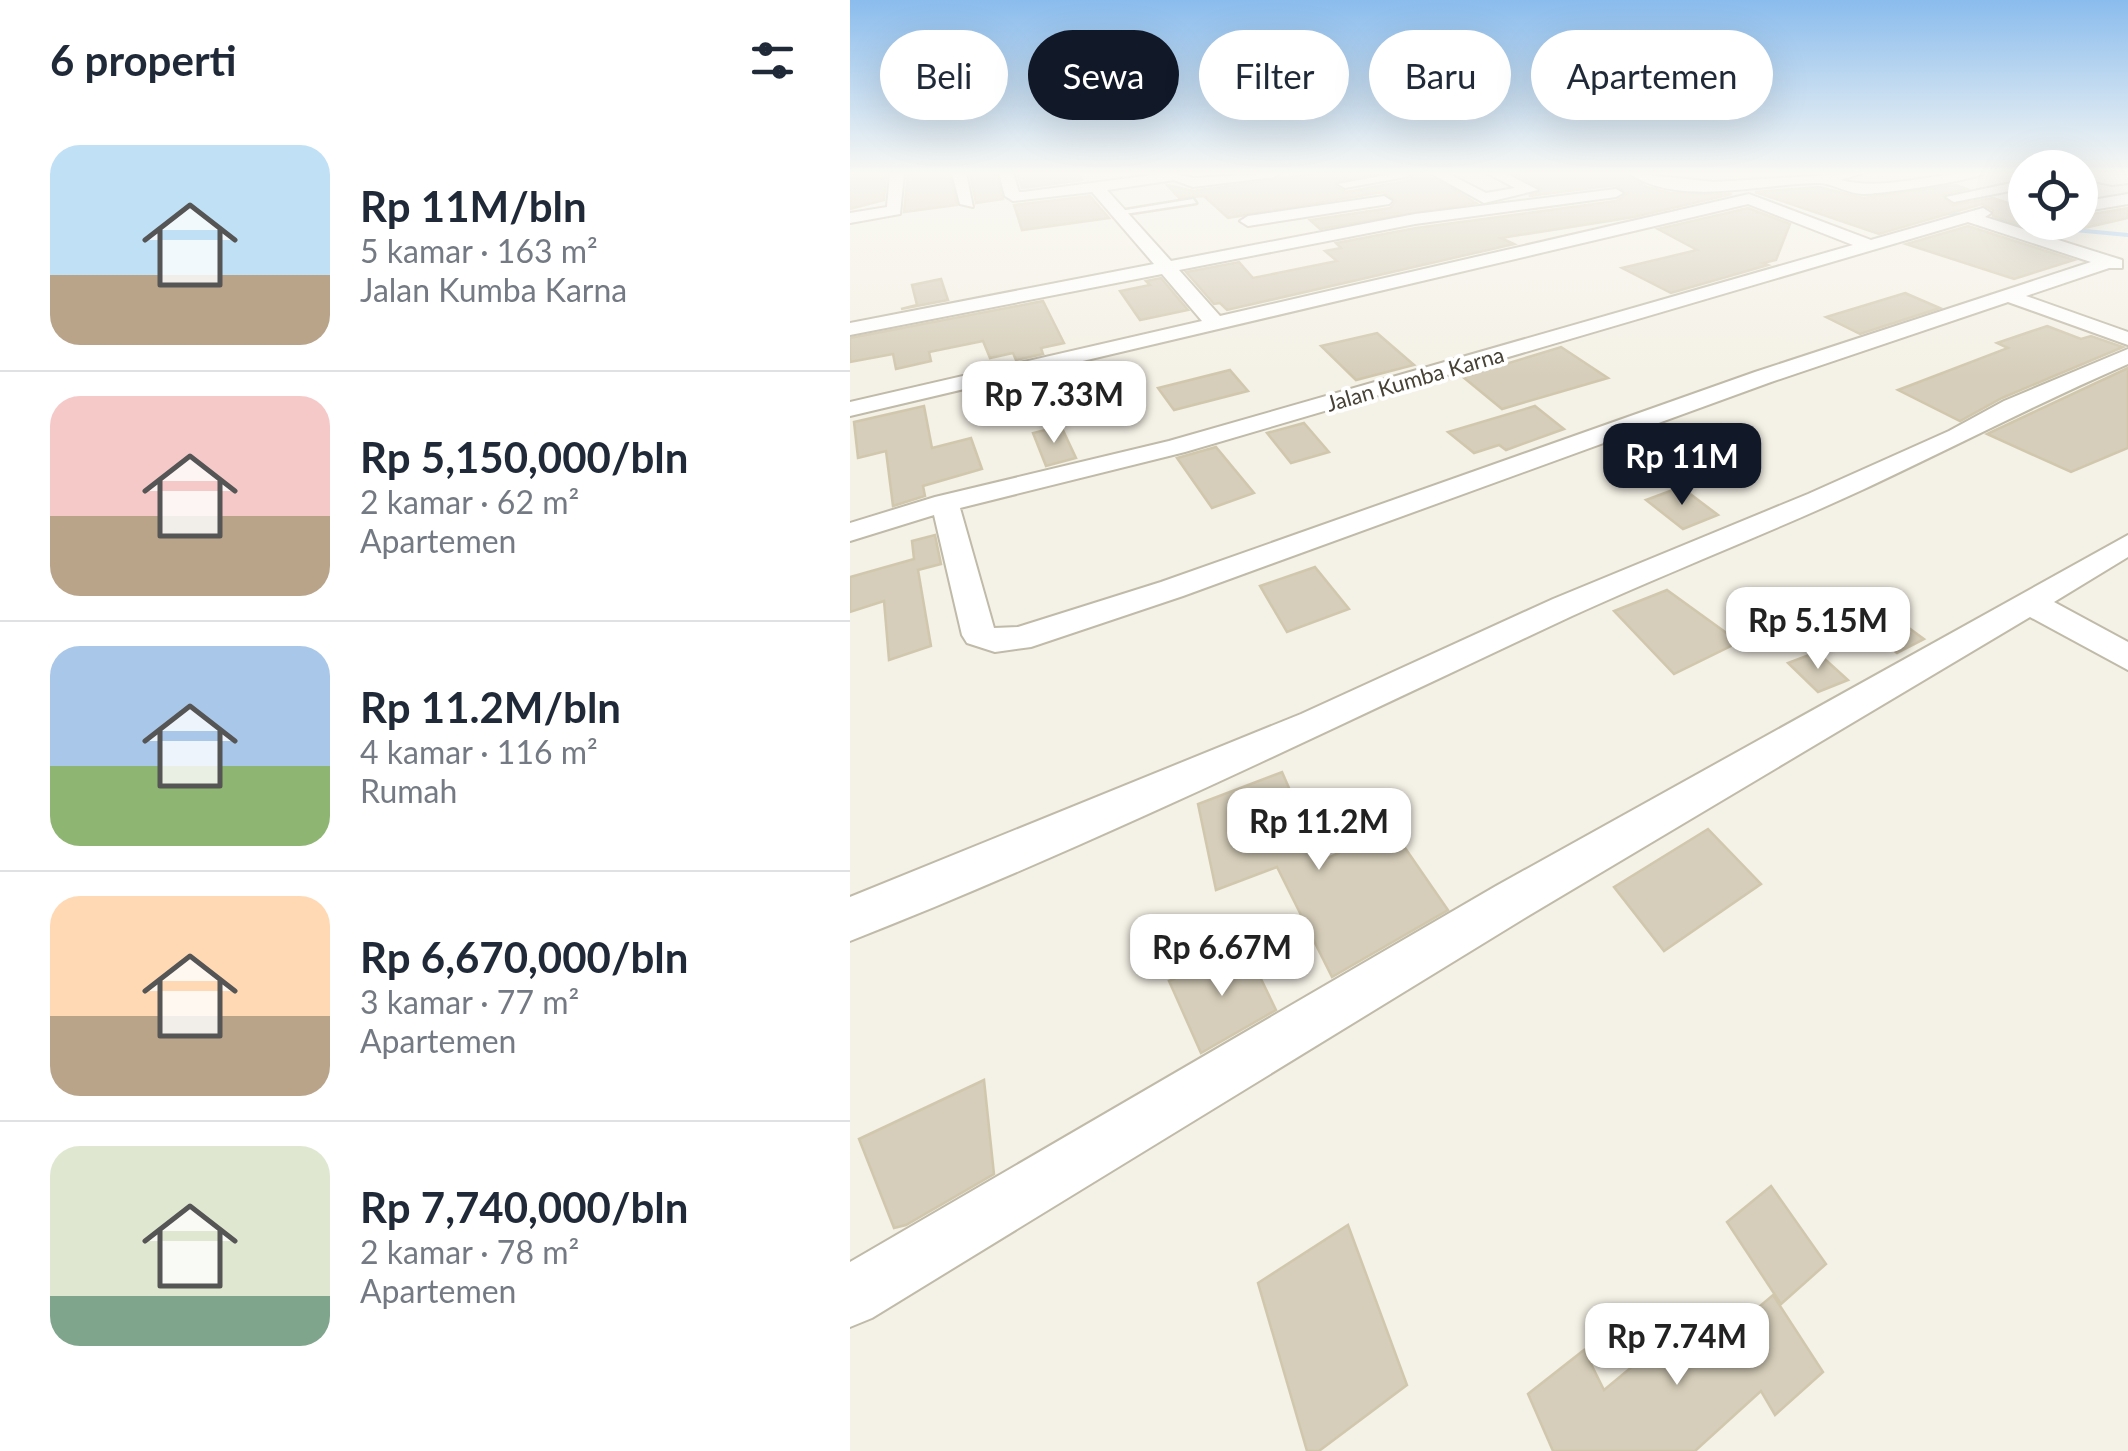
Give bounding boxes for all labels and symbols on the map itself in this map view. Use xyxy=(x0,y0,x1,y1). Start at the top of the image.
street label: Jalan Kumba Karna xyxy=(1323,340,1507,417)
pin: Rp 7.33M xyxy=(951,361,1157,446)
pin: Rp 11M xyxy=(1601,423,1763,508)
pin: Rp 5.15M xyxy=(1715,587,1921,672)
pin: Rp 11.2M xyxy=(1216,788,1422,873)
pin: Rp 6.67M xyxy=(1119,914,1325,999)
pin: Rp 7.74M xyxy=(1574,1303,1780,1388)

